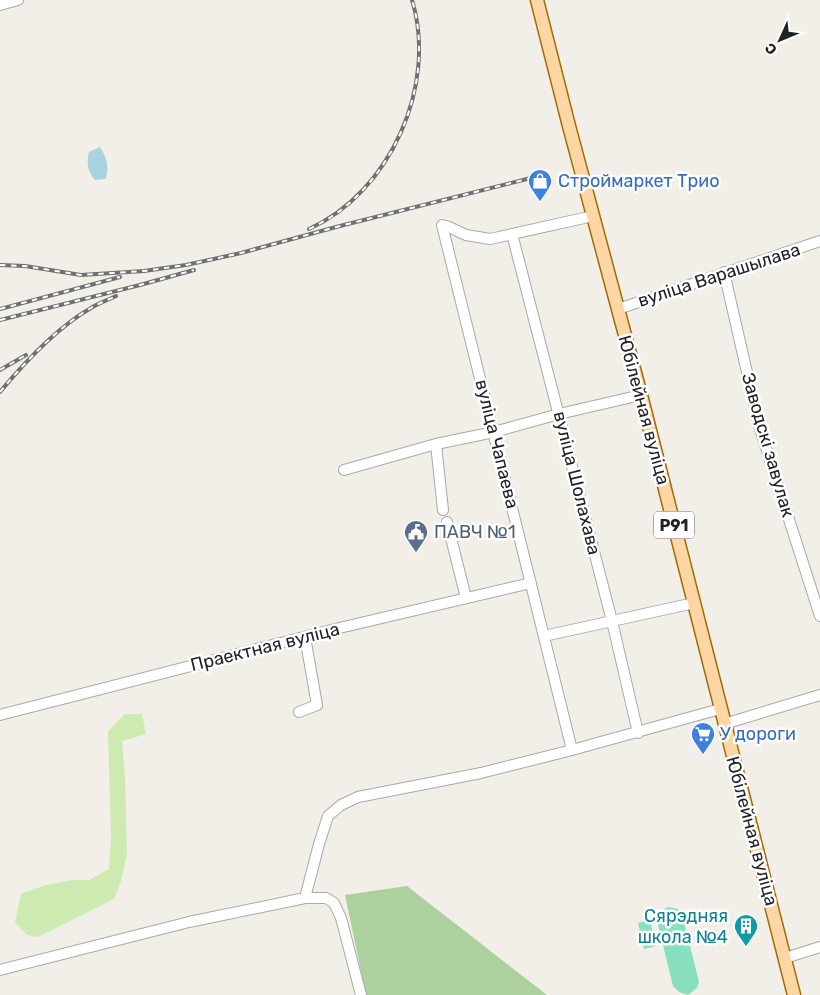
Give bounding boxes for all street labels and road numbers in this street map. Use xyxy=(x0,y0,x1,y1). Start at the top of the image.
street label: вуліца Варашылава xyxy=(635,238,803,312)
street label: Юбілейная вуліца xyxy=(613,333,675,487)
street label: Заводскі завулак xyxy=(737,370,799,520)
street label: вуліца Чапаева xyxy=(470,377,524,511)
street label: вуліца Шолахава xyxy=(549,409,605,557)
road number: Р91 xyxy=(654,512,694,538)
street label: Праектная вуліца xyxy=(188,618,342,676)
street label: Юбілейная вуліца xyxy=(721,754,783,908)

